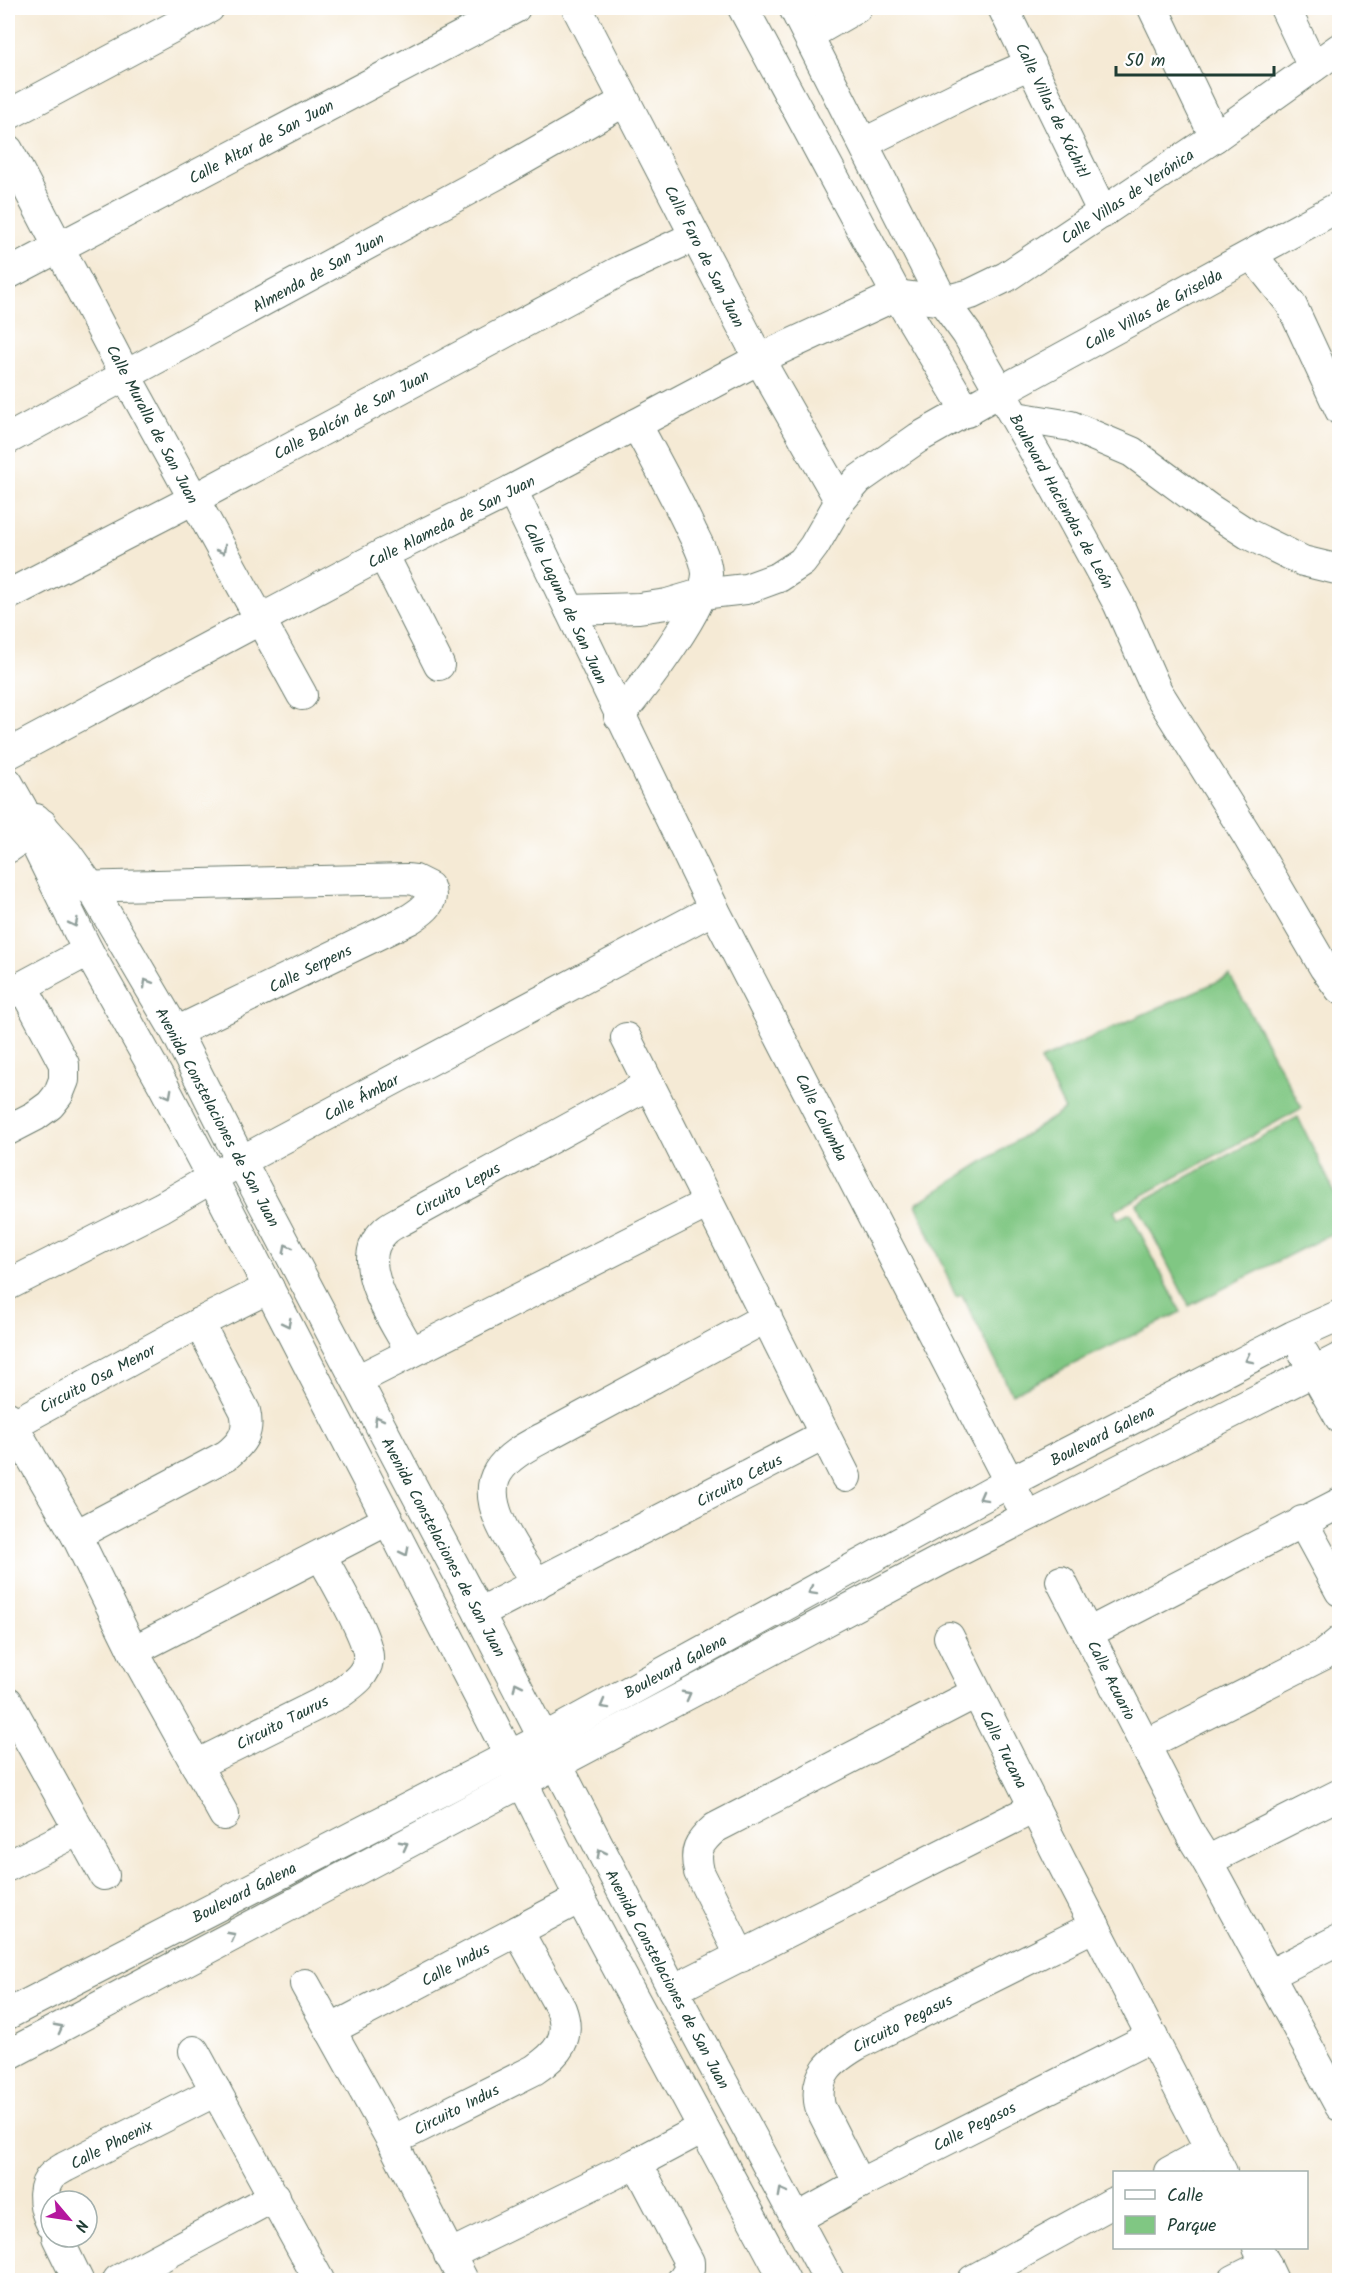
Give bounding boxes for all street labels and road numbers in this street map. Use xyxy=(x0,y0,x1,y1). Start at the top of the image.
street label: Calle Villas de Xóchitl xyxy=(1008,39,1095,183)
street label: Calle Altar de San Juan xyxy=(185,93,339,191)
street label: Calle Villas de Verónica xyxy=(1056,143,1200,251)
street label: Calle Faro de San Juan xyxy=(657,181,750,332)
street label: Almenda de San Juan xyxy=(248,227,389,320)
street label: Calle Villas de Griselda xyxy=(1080,263,1227,357)
street label: Calle Muralla de San Juan xyxy=(99,341,204,509)
street label: Calle Balcón de San Juan xyxy=(269,364,434,467)
street label: Boulevard Haciendas de León xyxy=(1002,409,1119,594)
street label: Calle Alameda de San Juan xyxy=(363,469,540,576)
street label: Calle Laguna de San Juan xyxy=(516,518,613,689)
street label: Calle Serpens xyxy=(265,938,357,1000)
street label: Avenida Constelaciones de San Juan xyxy=(148,1003,285,1232)
street label: Calle Ámbar xyxy=(320,1067,405,1129)
street label: Calle Columba xyxy=(788,1069,854,1166)
street label: Circuito Lepus xyxy=(410,1156,506,1224)
street label: Circuito Osa Menor xyxy=(35,1337,162,1421)
street label: Boulevard Galena xyxy=(1046,1399,1159,1473)
street label: Avenida Constelaciones de San Juan xyxy=(374,1433,511,1662)
street label: Circuito Cetus xyxy=(692,1448,788,1515)
street label: Boulevard Galena xyxy=(620,1629,732,1706)
street label: Calle Acuario xyxy=(1080,1636,1142,1725)
street label: Circuito Taurus xyxy=(232,1689,333,1757)
street label: Calle Tucana xyxy=(972,1706,1033,1793)
street label: Boulevard Galena xyxy=(188,1856,301,1930)
street label: Avenida Constelaciones de San Juan xyxy=(598,1865,735,2094)
street label: Calle Indus xyxy=(417,1937,495,1994)
street label: Circuito Pegasus xyxy=(848,1988,957,2060)
street label: Circuito Indus xyxy=(410,2078,504,2143)
street label: Calle Pegasos xyxy=(929,2096,1021,2159)
street label: Calle Phoenix xyxy=(66,2113,158,2177)

